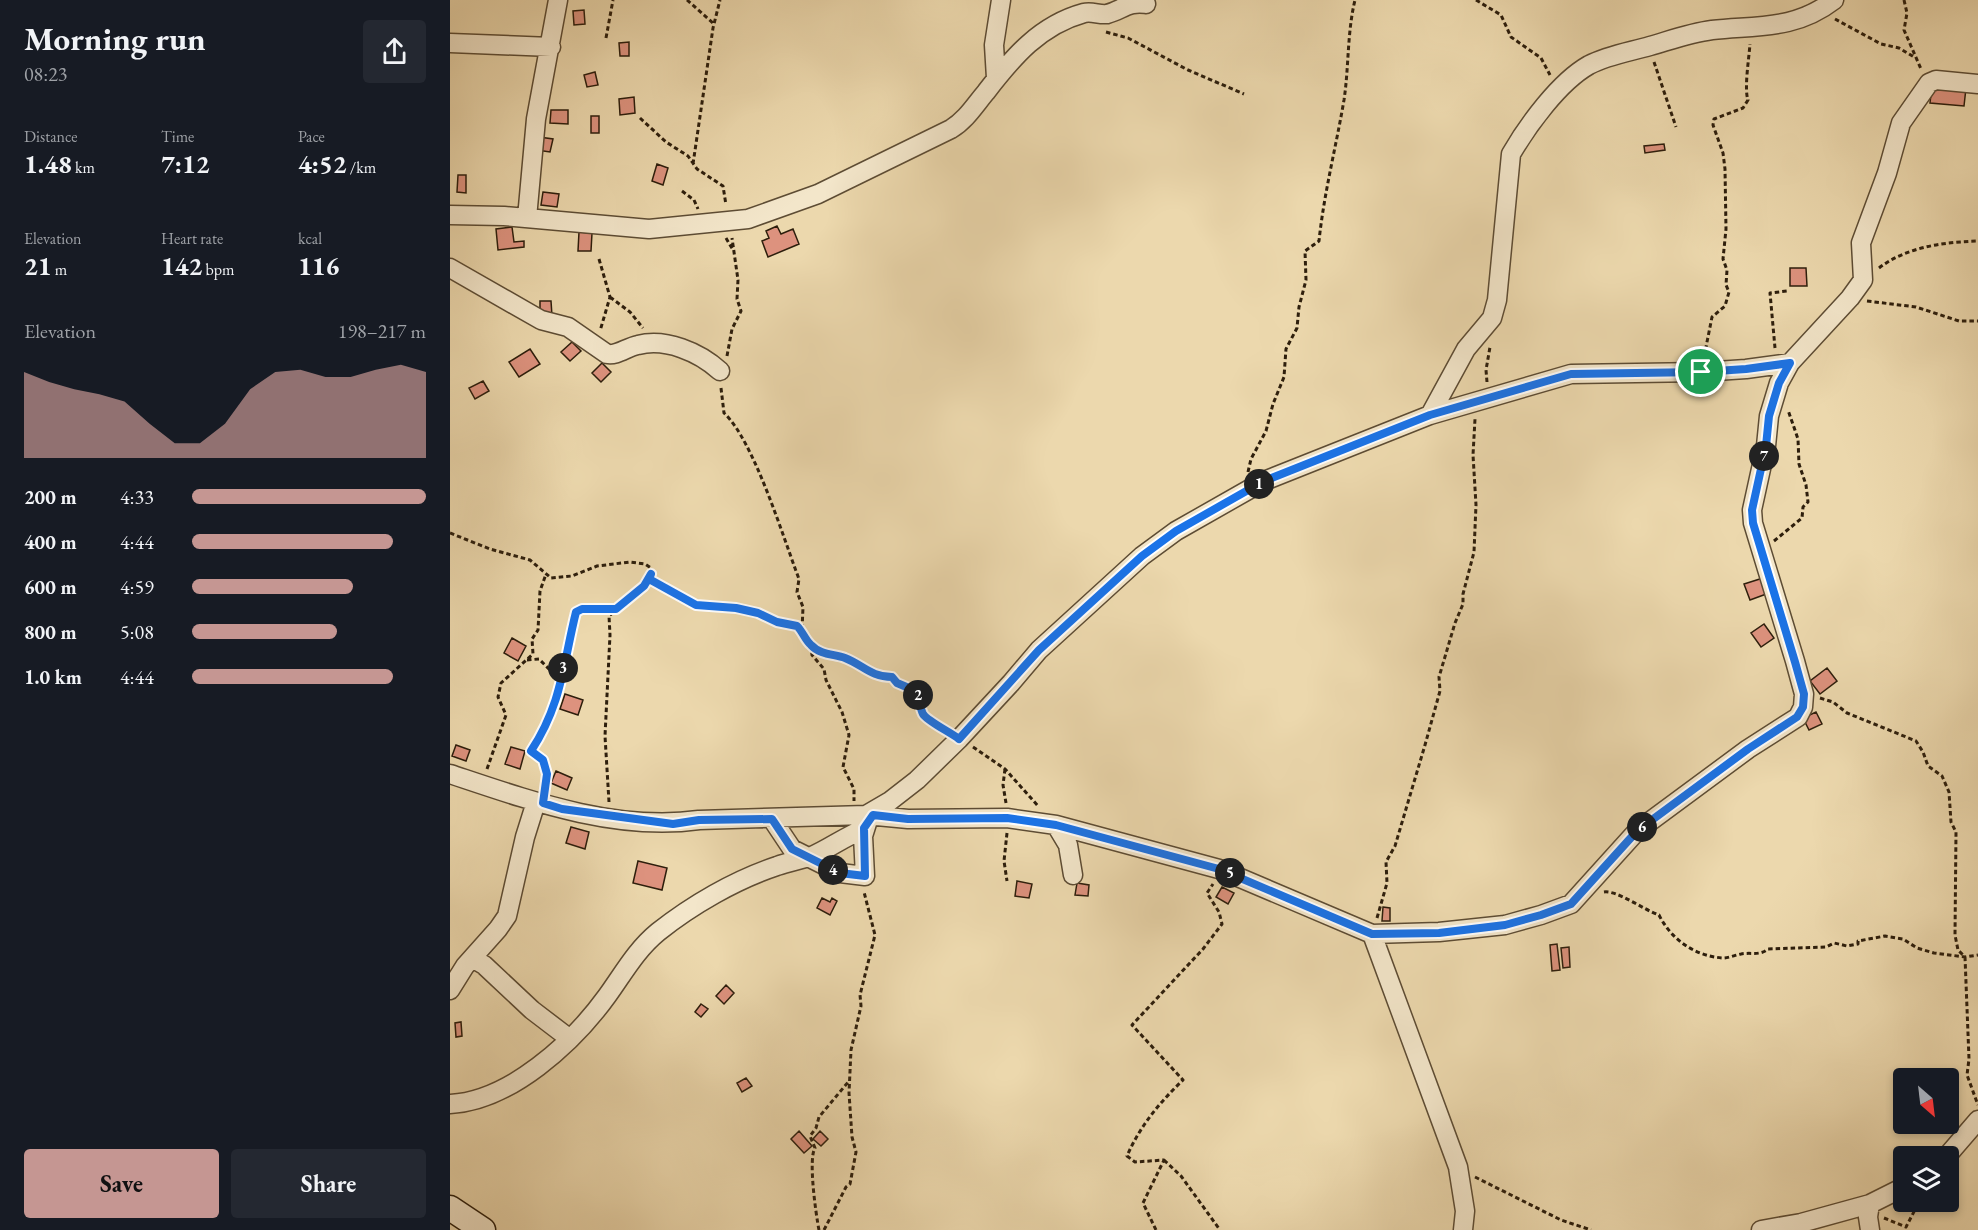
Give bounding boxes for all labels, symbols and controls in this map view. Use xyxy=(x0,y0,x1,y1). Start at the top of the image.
text: Morning run xyxy=(24,17,206,60)
button: share xyxy=(363,20,426,83)
text: 08:23 xyxy=(24,61,67,87)
text: Distance xyxy=(24,126,77,147)
text: Time xyxy=(161,126,194,147)
text: Pace xyxy=(298,126,325,147)
text: 1.48 xyxy=(24,147,72,181)
text: 7:12 xyxy=(161,147,210,181)
text: 4:52 xyxy=(298,147,347,181)
text: km xyxy=(72,157,95,178)
text: /km xyxy=(347,157,376,178)
text: Elevation xyxy=(24,228,82,249)
text: Heart rate xyxy=(161,228,223,249)
text: kcal xyxy=(298,228,322,249)
text: 21 xyxy=(24,249,52,283)
text: 142 xyxy=(161,249,202,283)
text: 116 xyxy=(298,249,339,283)
text: m xyxy=(52,259,67,280)
text: bpm xyxy=(202,259,234,280)
text: Elevation xyxy=(24,318,96,344)
text: 198–217 m xyxy=(338,318,426,344)
pin xyxy=(1675,346,1726,397)
icon: arrive xyxy=(1684,355,1717,388)
pin: 7 xyxy=(1749,441,1779,471)
text: 7 xyxy=(1760,445,1768,466)
pin: 1 xyxy=(1244,469,1274,499)
text: 1 xyxy=(1255,473,1263,494)
text: 200 m xyxy=(24,484,77,510)
text: 4:33 xyxy=(120,484,154,510)
text: 400 m xyxy=(24,529,77,555)
text: 4:44 xyxy=(120,529,154,555)
text: 600 m xyxy=(24,574,77,600)
text: 4:59 xyxy=(120,574,154,600)
text: 800 m xyxy=(24,619,77,645)
text: 5:08 xyxy=(120,619,154,645)
pin: 3 xyxy=(548,653,578,683)
text: 3 xyxy=(559,657,567,678)
text: 1.0 km xyxy=(24,664,82,690)
text: 4:44 xyxy=(120,664,154,690)
pin: 2 xyxy=(903,680,933,710)
text: 2 xyxy=(914,684,922,705)
pin: 6 xyxy=(1627,812,1657,842)
text: 6 xyxy=(1638,816,1646,837)
pin: 4 xyxy=(818,855,848,885)
pin: 5 xyxy=(1215,858,1245,888)
text: 4 xyxy=(829,859,837,880)
text: 5 xyxy=(1226,862,1234,883)
north arrow xyxy=(1893,1068,1959,1134)
map controls xyxy=(1893,1068,1959,1212)
button: layers xyxy=(1893,1146,1959,1212)
button: Save xyxy=(24,1149,219,1218)
button: Share xyxy=(231,1149,426,1218)

